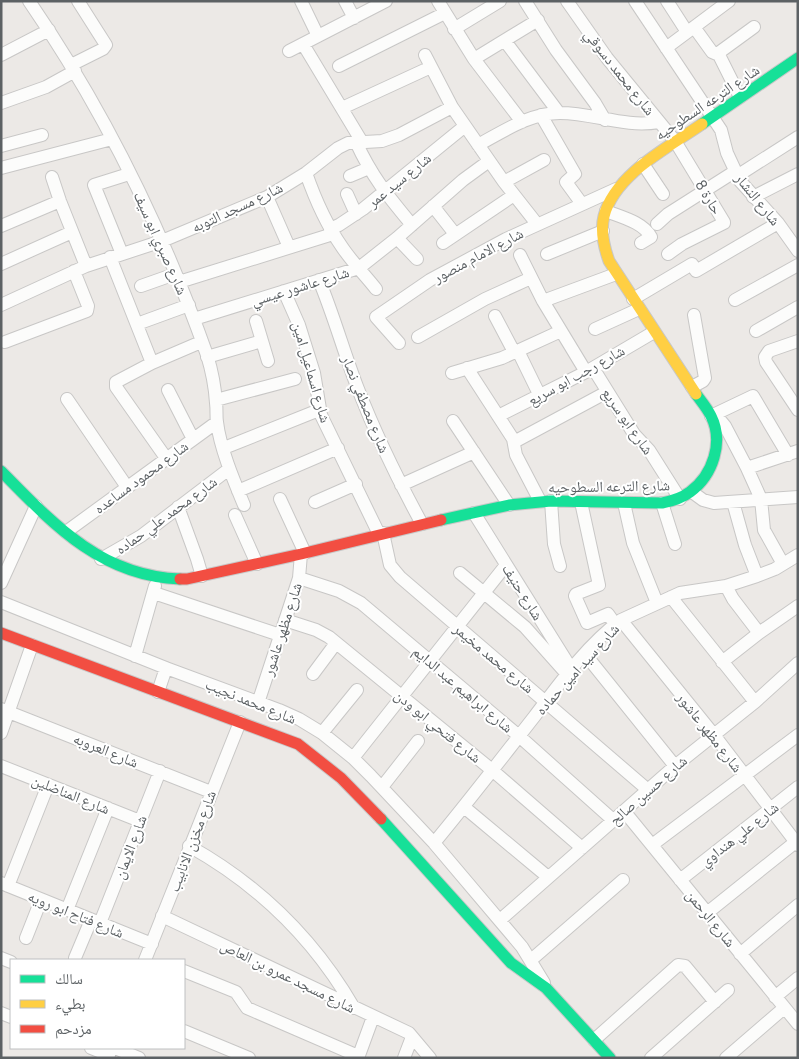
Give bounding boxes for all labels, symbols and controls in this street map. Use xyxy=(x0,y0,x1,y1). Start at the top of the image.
street label: شارع محمد دسوقي xyxy=(578,24,660,121)
street label: شارع الترعه السطوحيه xyxy=(651,59,764,145)
street label: شارع سيد عمر xyxy=(362,148,436,213)
street label: شارع النشار xyxy=(730,167,786,230)
street label: حارة 8 xyxy=(690,176,728,219)
street label: شارع مسجد التوبه xyxy=(188,177,286,237)
street label: شارع صبري ابو سيف xyxy=(127,188,193,299)
street label: شارع الامام منصور xyxy=(428,222,527,288)
street label: شارع عاشور عيسي xyxy=(248,261,352,313)
street label: شارع اسماعيل امين xyxy=(288,319,337,425)
street label: شارع رجب ابو سريع xyxy=(524,340,628,410)
street label: شارع مصطفي نصار xyxy=(335,351,395,457)
street label: شارع ابو سريع xyxy=(597,383,659,459)
street label: شارع محمود مساعده xyxy=(89,435,193,518)
street label: شارع محمد علي حماده xyxy=(111,471,222,561)
street label: شارع الترعه السطوحيه xyxy=(548,474,670,498)
street label: شارع حنيف xyxy=(497,560,549,624)
street label: شارع مظهر عاشور xyxy=(257,580,307,679)
street label: شارع محمد مخيمر xyxy=(449,617,539,698)
street label: شارع سيد امين حماده xyxy=(530,619,624,719)
street label: شارع ابراهيم عبد الدايم xyxy=(408,641,518,737)
street label: شارع محمد نجيب xyxy=(202,673,300,729)
street label: شارع فتحي ابو ودن xyxy=(389,684,486,769)
street label: شارع مظهر عاشور xyxy=(671,687,748,777)
street label: شارع العروبه xyxy=(70,727,142,773)
street label: شارع حسين صالح xyxy=(605,750,692,830)
street label: شارع المناضلين xyxy=(29,769,113,819)
street label: شارع مخزن الانابيب xyxy=(163,787,221,895)
street label: شارع علي هنداوي xyxy=(695,796,784,873)
street label: شارع الايمان xyxy=(108,812,152,882)
street label: شارع فتاح ابو رويه xyxy=(25,885,127,943)
street label: شارع الرحمن xyxy=(681,885,741,951)
street label: شارع مسجد عمرو بن العاص xyxy=(217,934,359,1018)
legend xyxy=(10,959,185,1049)
text: سالك xyxy=(55,968,83,989)
text: بطيء xyxy=(55,993,85,1016)
text: مزدحم xyxy=(55,1018,92,1039)

